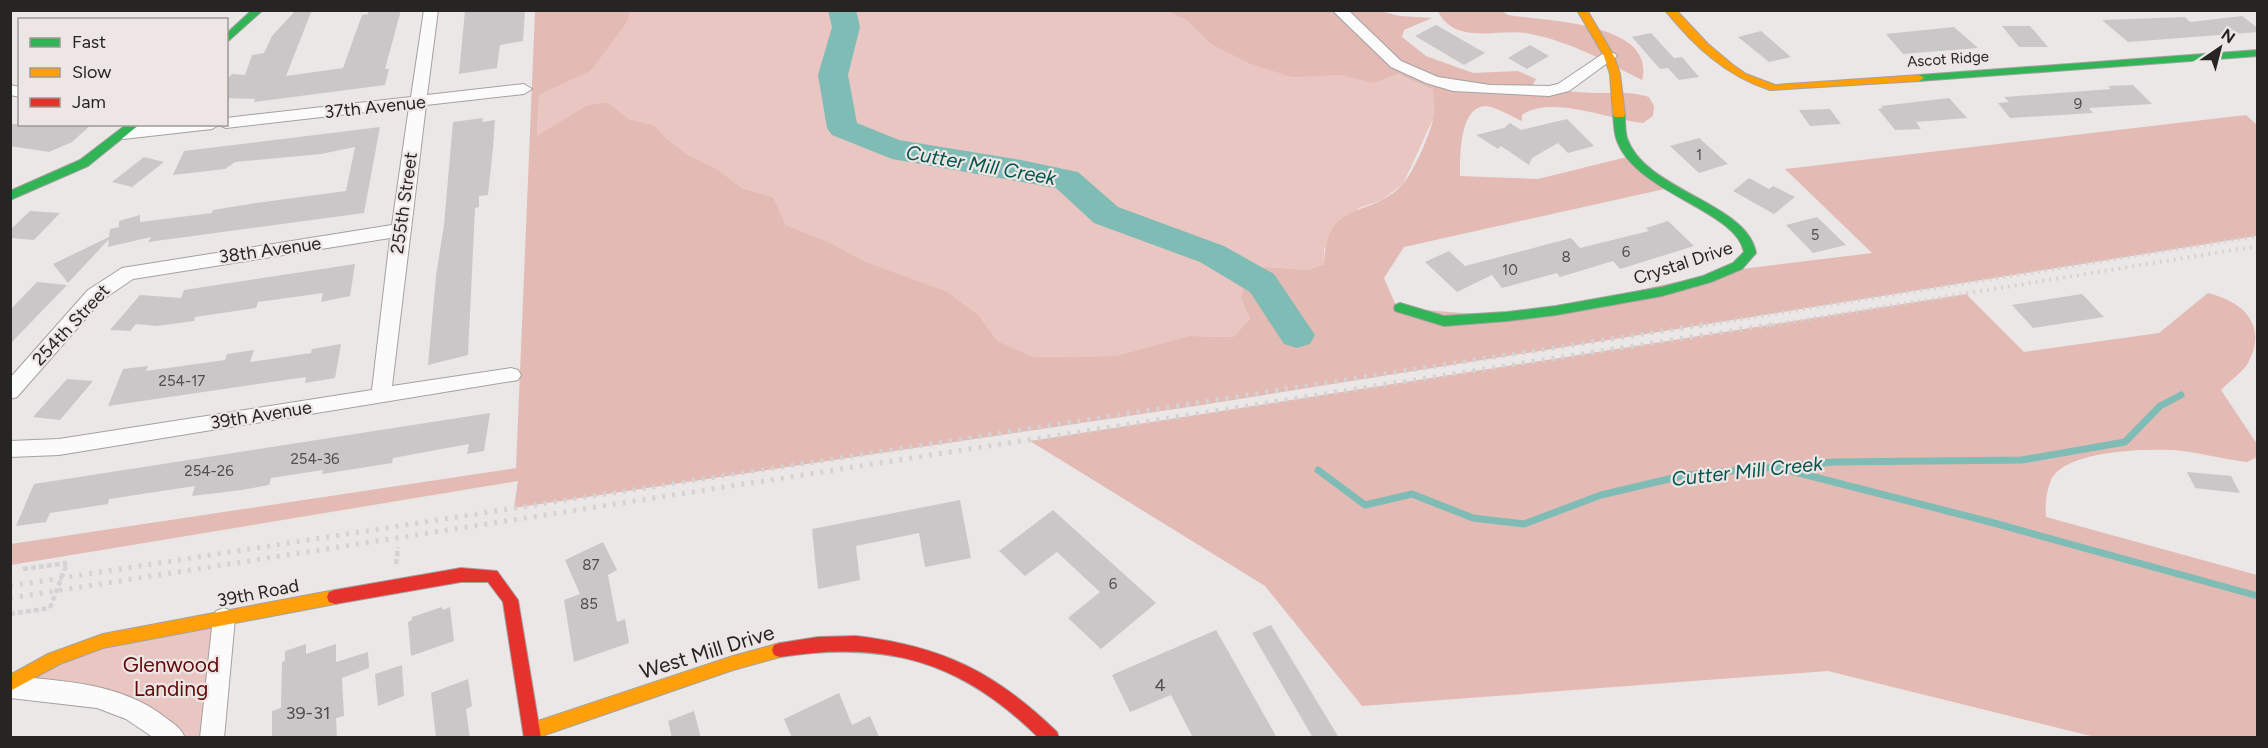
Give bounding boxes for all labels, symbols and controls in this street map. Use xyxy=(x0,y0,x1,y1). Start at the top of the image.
legend xyxy=(18,18,228,126)
north arrow xyxy=(2190,18,2250,78)
text: N xyxy=(2218,25,2239,47)
text: Fast xyxy=(72,31,106,53)
street label: Ascot Ridge xyxy=(1906,47,1990,71)
text: Slow xyxy=(72,61,111,83)
text: Jam xyxy=(72,91,106,113)
street label: 37th Avenue xyxy=(323,91,427,123)
house number: 9 xyxy=(2074,95,2082,113)
water label: Cutter Mill Creek xyxy=(904,140,1059,190)
house number: 1 xyxy=(1696,146,1702,164)
street label: 255th Street xyxy=(386,151,422,255)
house number: 5 xyxy=(1811,226,1819,244)
street label: 38th Avenue xyxy=(217,232,323,268)
street label: Crystal Drive xyxy=(1631,237,1735,289)
house number: 6 xyxy=(1622,243,1631,261)
house number: 8 xyxy=(1561,248,1571,266)
house number: 10 xyxy=(1502,261,1518,279)
street label: 254th Street xyxy=(28,280,114,370)
house number: 254-17 xyxy=(159,372,205,390)
street label: 39th Avenue xyxy=(209,396,313,434)
house number: 254-36 xyxy=(290,450,340,468)
water label: Cutter Mill Creek xyxy=(1670,451,1825,491)
house number: 254-26 xyxy=(184,462,234,480)
house number: 87 xyxy=(582,556,600,574)
street label: 39th Road xyxy=(215,574,301,612)
house number: 6 xyxy=(1109,575,1118,593)
house number: 85 xyxy=(580,595,598,613)
street label: West Mill Drive xyxy=(637,619,777,684)
park label: Glenwood Landing xyxy=(123,652,219,701)
house number: 4 xyxy=(1154,674,1166,696)
house number: 39-31 xyxy=(286,702,330,724)

